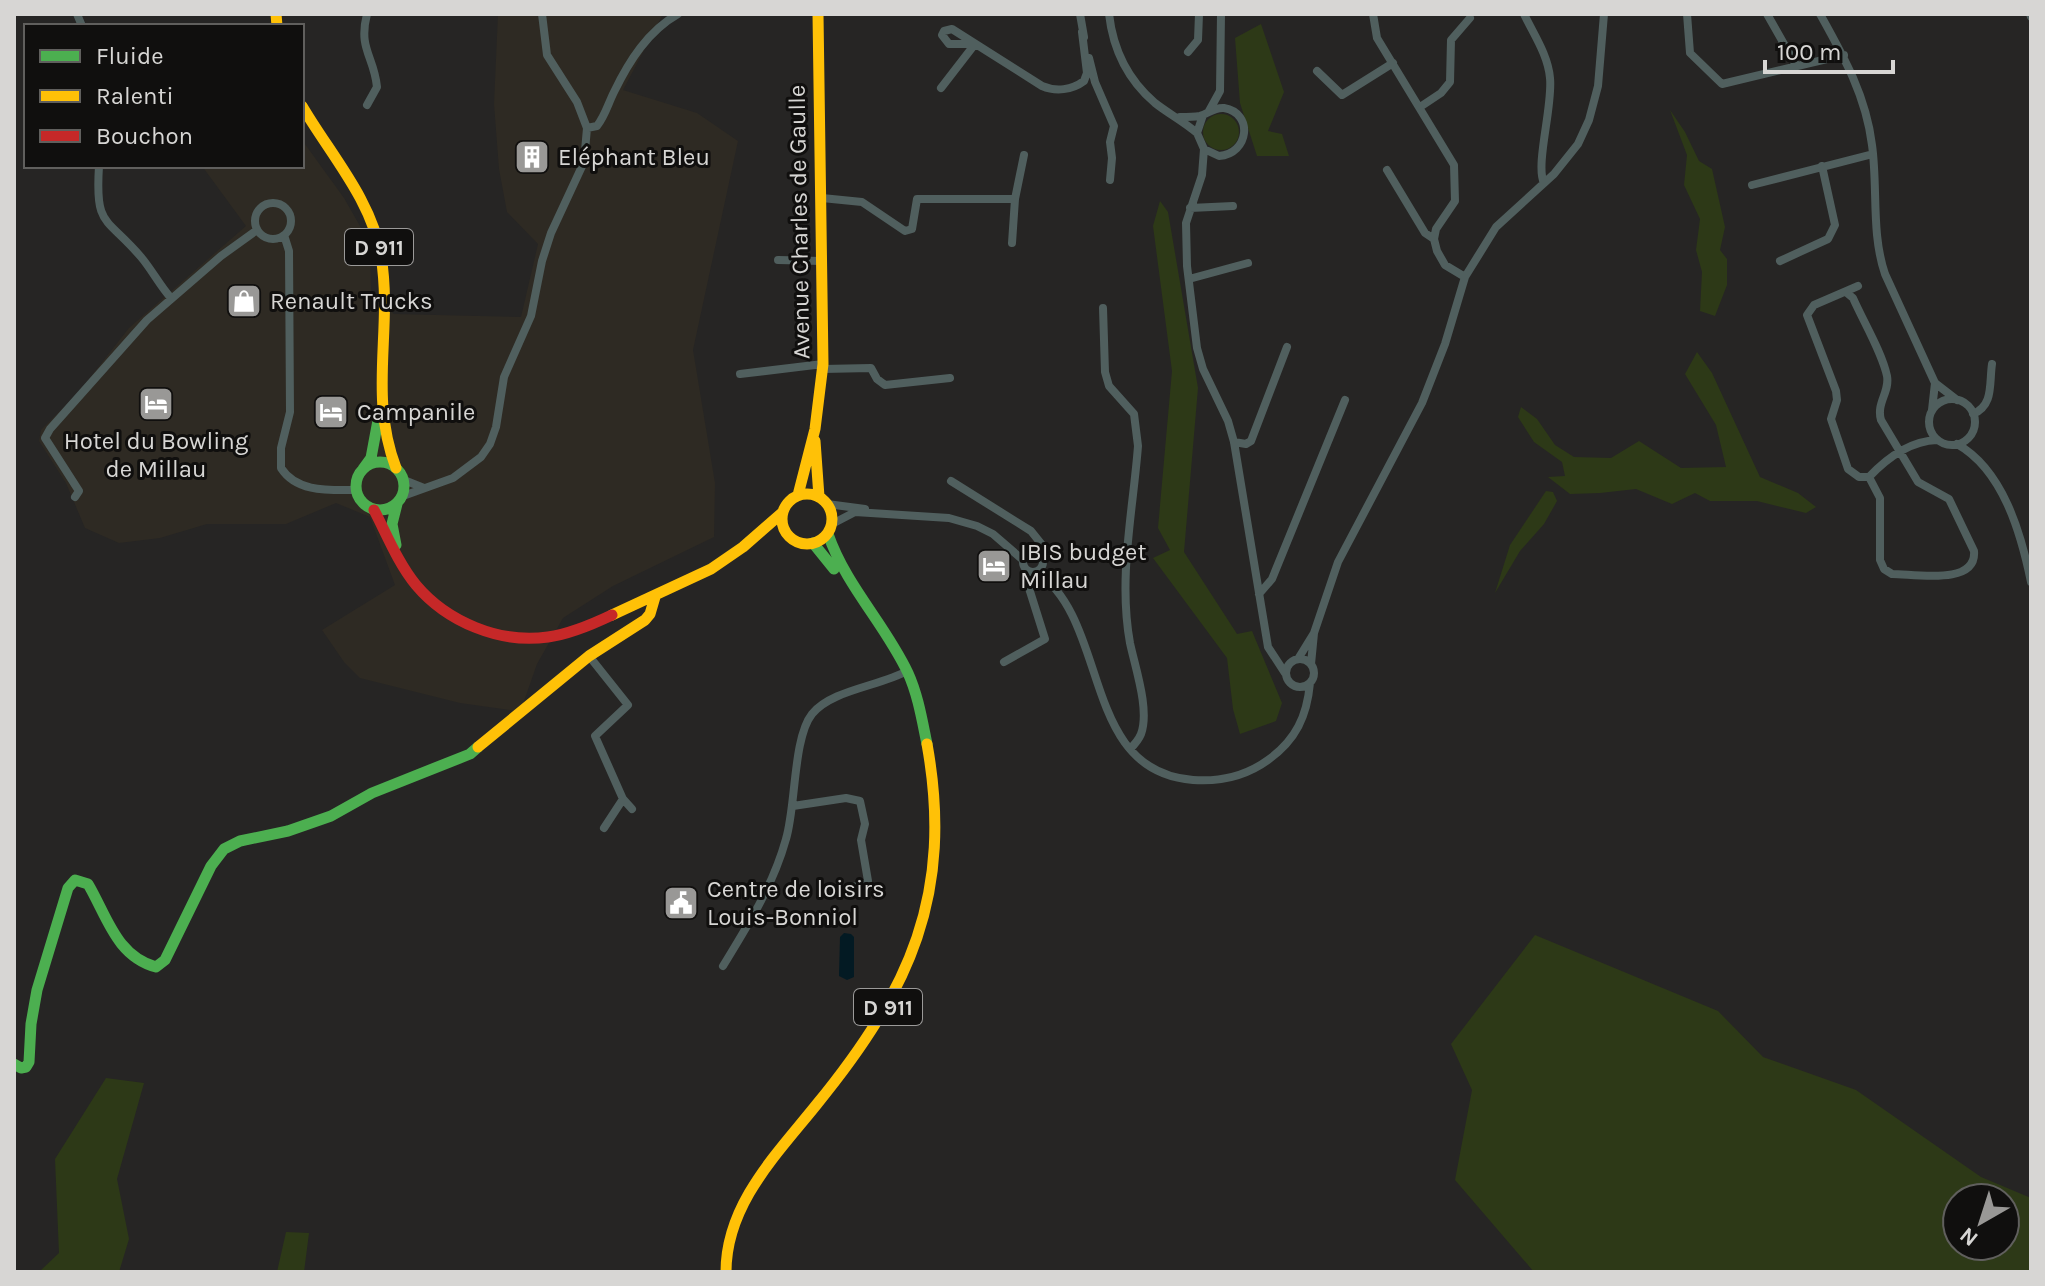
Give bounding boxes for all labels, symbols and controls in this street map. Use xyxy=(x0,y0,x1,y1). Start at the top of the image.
legend xyxy=(24,24,304,168)
scale bar xyxy=(1765,24,1893,74)
text: 100 m xyxy=(1777,38,1842,66)
text: Fluide xyxy=(96,42,164,70)
text: Ralenti xyxy=(96,82,174,110)
street label: Avenue Charles de Gaulle xyxy=(783,85,815,359)
text: Bouchon xyxy=(96,122,193,150)
building icon: Eléphant Bleu xyxy=(513,138,551,176)
place label: Eléphant Bleu xyxy=(558,143,710,171)
road number: D 911 xyxy=(345,229,413,265)
shop icon: Renault Trucks xyxy=(225,282,263,320)
place label: Renault Trucks xyxy=(270,287,433,315)
hotel icon: Hotel du Bowling de Millau xyxy=(137,385,175,423)
hotel icon: Campanile xyxy=(312,393,350,431)
place label: Campanile xyxy=(357,398,475,426)
place label: Hotel du Bowling de Millau xyxy=(64,427,249,483)
place label: IBIS budget Millau xyxy=(1020,538,1146,594)
hotel icon: IBIS budget Millau xyxy=(975,547,1013,585)
place label: Centre de loisirs Louis-Bonniol xyxy=(707,875,885,931)
public building icon: Centre de loisirs Louis-Bonniol xyxy=(662,884,700,922)
road number: D 911 xyxy=(854,989,922,1025)
north arrow xyxy=(1941,1182,2021,1262)
text: N xyxy=(1955,1222,1983,1252)

